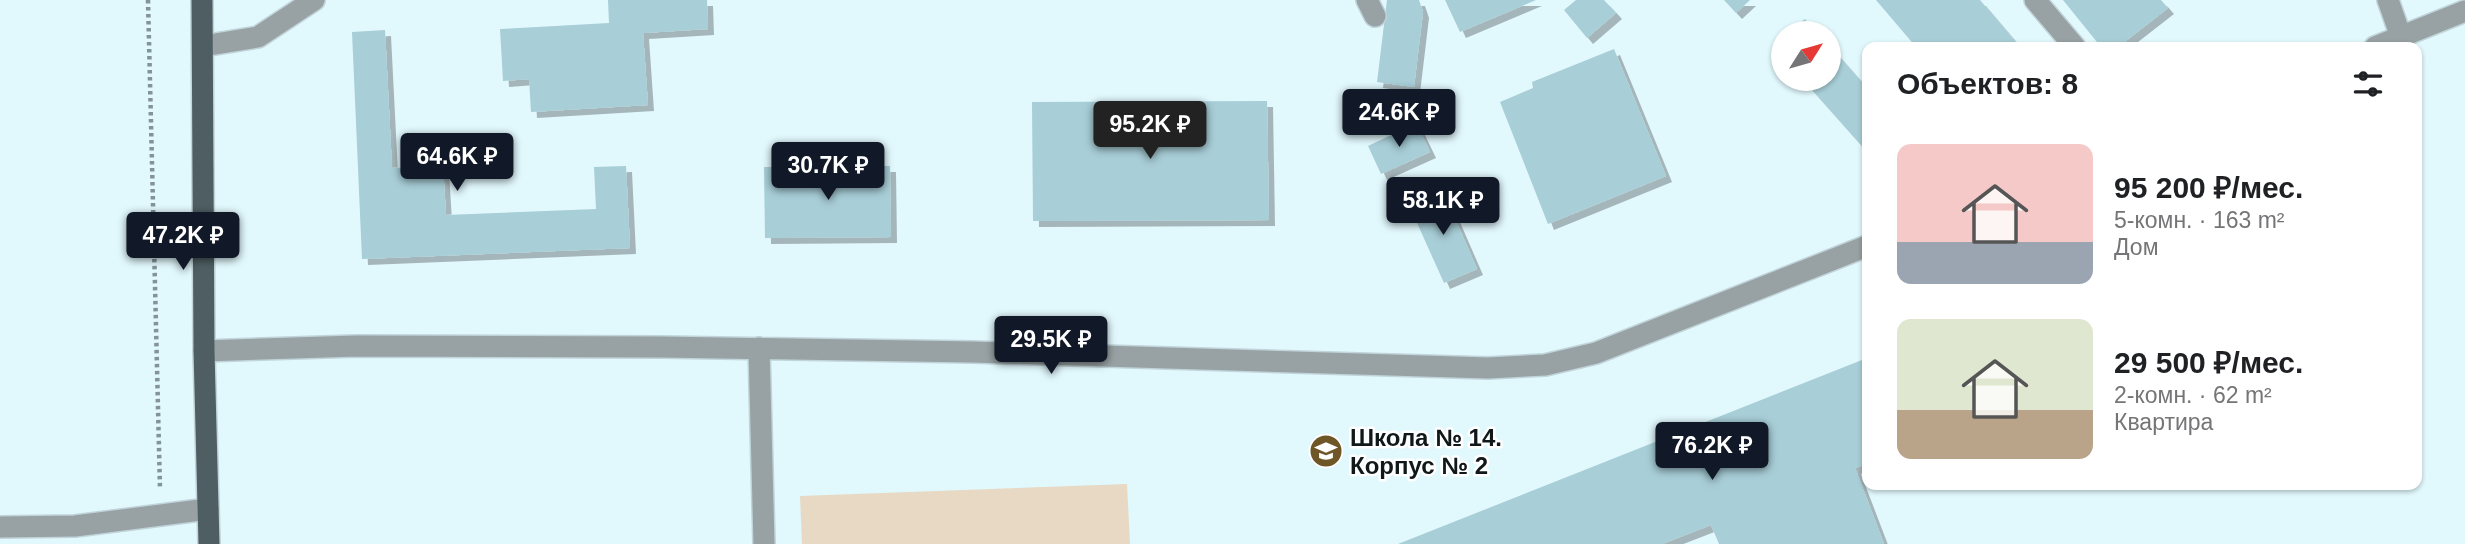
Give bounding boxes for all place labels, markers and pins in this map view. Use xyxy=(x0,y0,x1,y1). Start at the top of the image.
pin: 24.6K ₽ xyxy=(1334,90,1464,149)
pin: 95.2K ₽ xyxy=(1085,102,1215,161)
pin: 64.6K ₽ xyxy=(392,134,522,193)
pin: 30.7K ₽ xyxy=(763,142,893,202)
pin: 58.1K ₽ xyxy=(1378,177,1508,237)
pin: 47.2K ₽ xyxy=(118,212,248,272)
pin: 29.5K ₽ xyxy=(986,316,1116,376)
pin: 76.2K ₽ xyxy=(1647,422,1777,482)
place label: Школа № 14. Корпус № 2 xyxy=(1350,424,1502,479)
school or university icon: Школа № 14. Корпус № 2 xyxy=(1307,432,1345,470)

